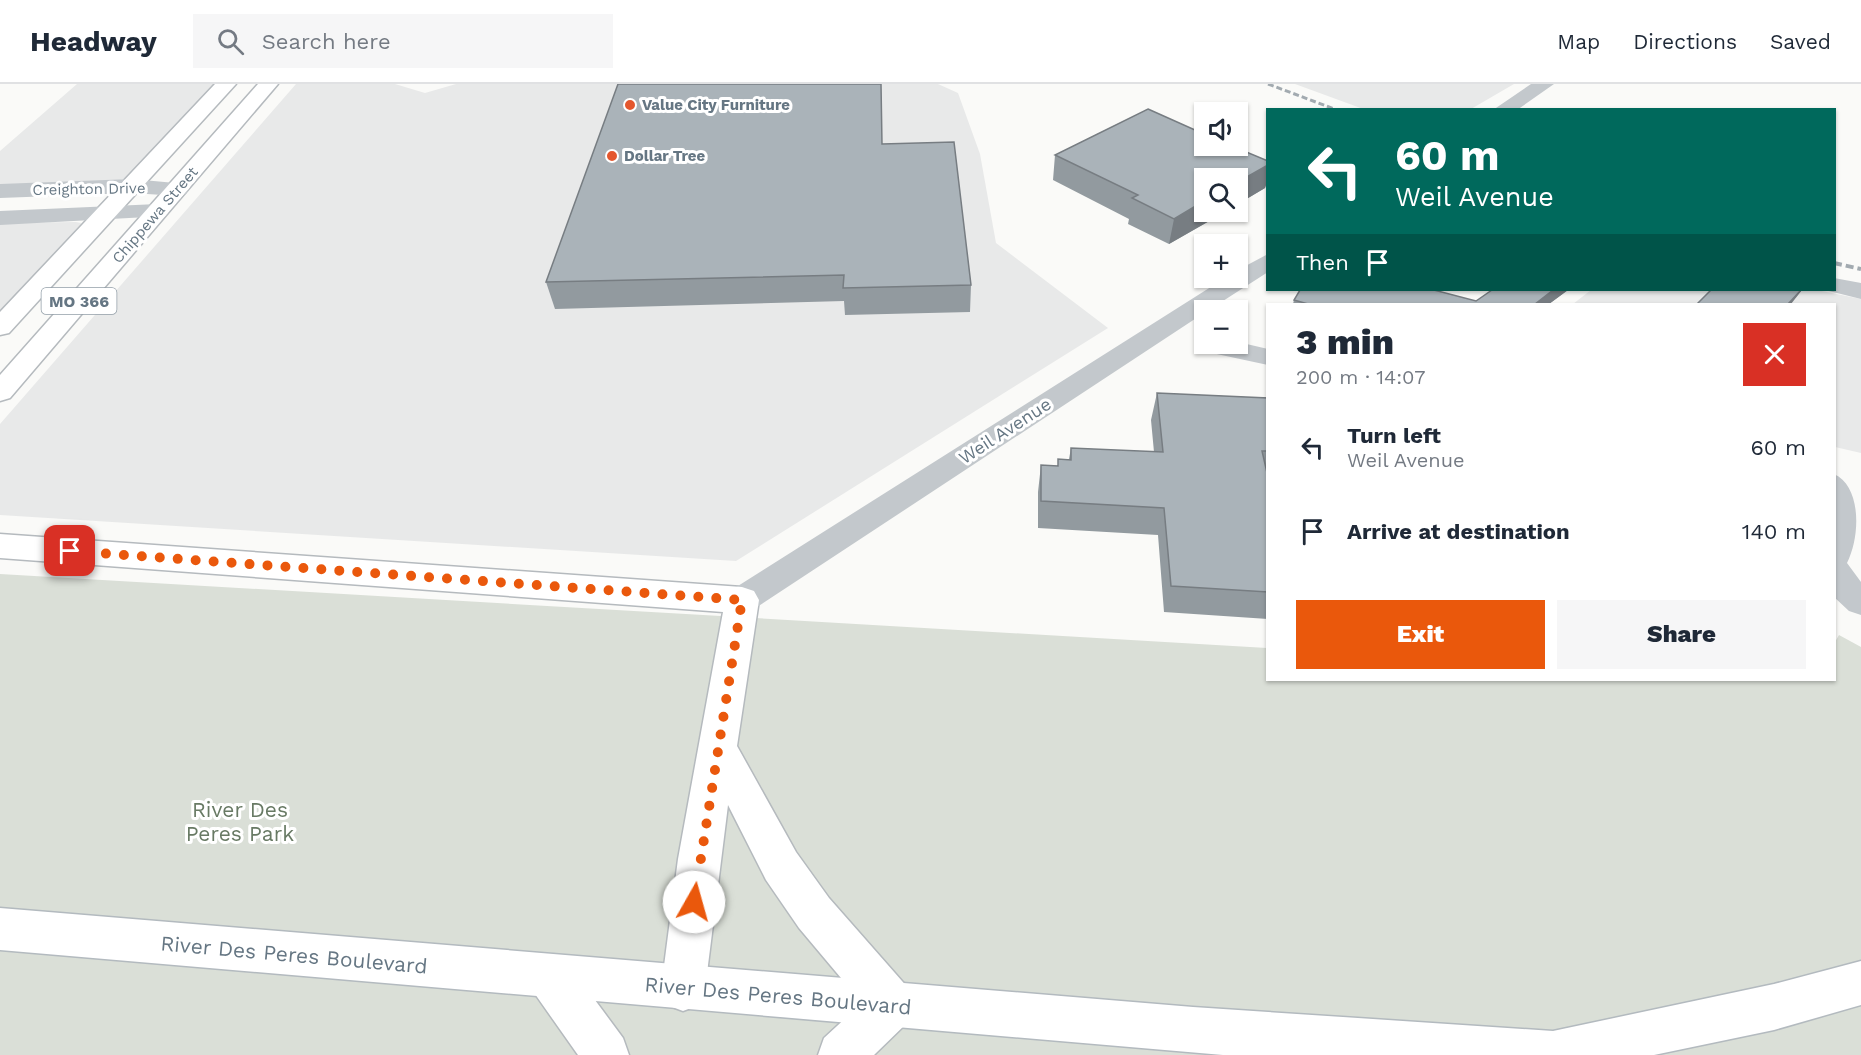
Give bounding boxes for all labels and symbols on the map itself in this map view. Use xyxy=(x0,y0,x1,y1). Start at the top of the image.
place label: Value City Furniture xyxy=(642,96,790,114)
marker: Value City Furniture xyxy=(623,98,637,112)
place label: Dollar Tree xyxy=(624,147,706,165)
marker: Dollar Tree xyxy=(605,149,619,163)
street label: Chippewa Street xyxy=(108,163,202,267)
street label: Creighton Drive xyxy=(32,179,146,199)
road number: MO 366 xyxy=(42,288,116,314)
street label: Weil Avenue xyxy=(955,393,1055,468)
pin xyxy=(44,525,95,576)
park label: River Des Peres Park xyxy=(186,797,294,846)
position arrow xyxy=(662,870,726,934)
street label: River Des Peres Boulevard xyxy=(159,930,429,979)
street label: River Des Peres Boulevard xyxy=(643,971,913,1020)

